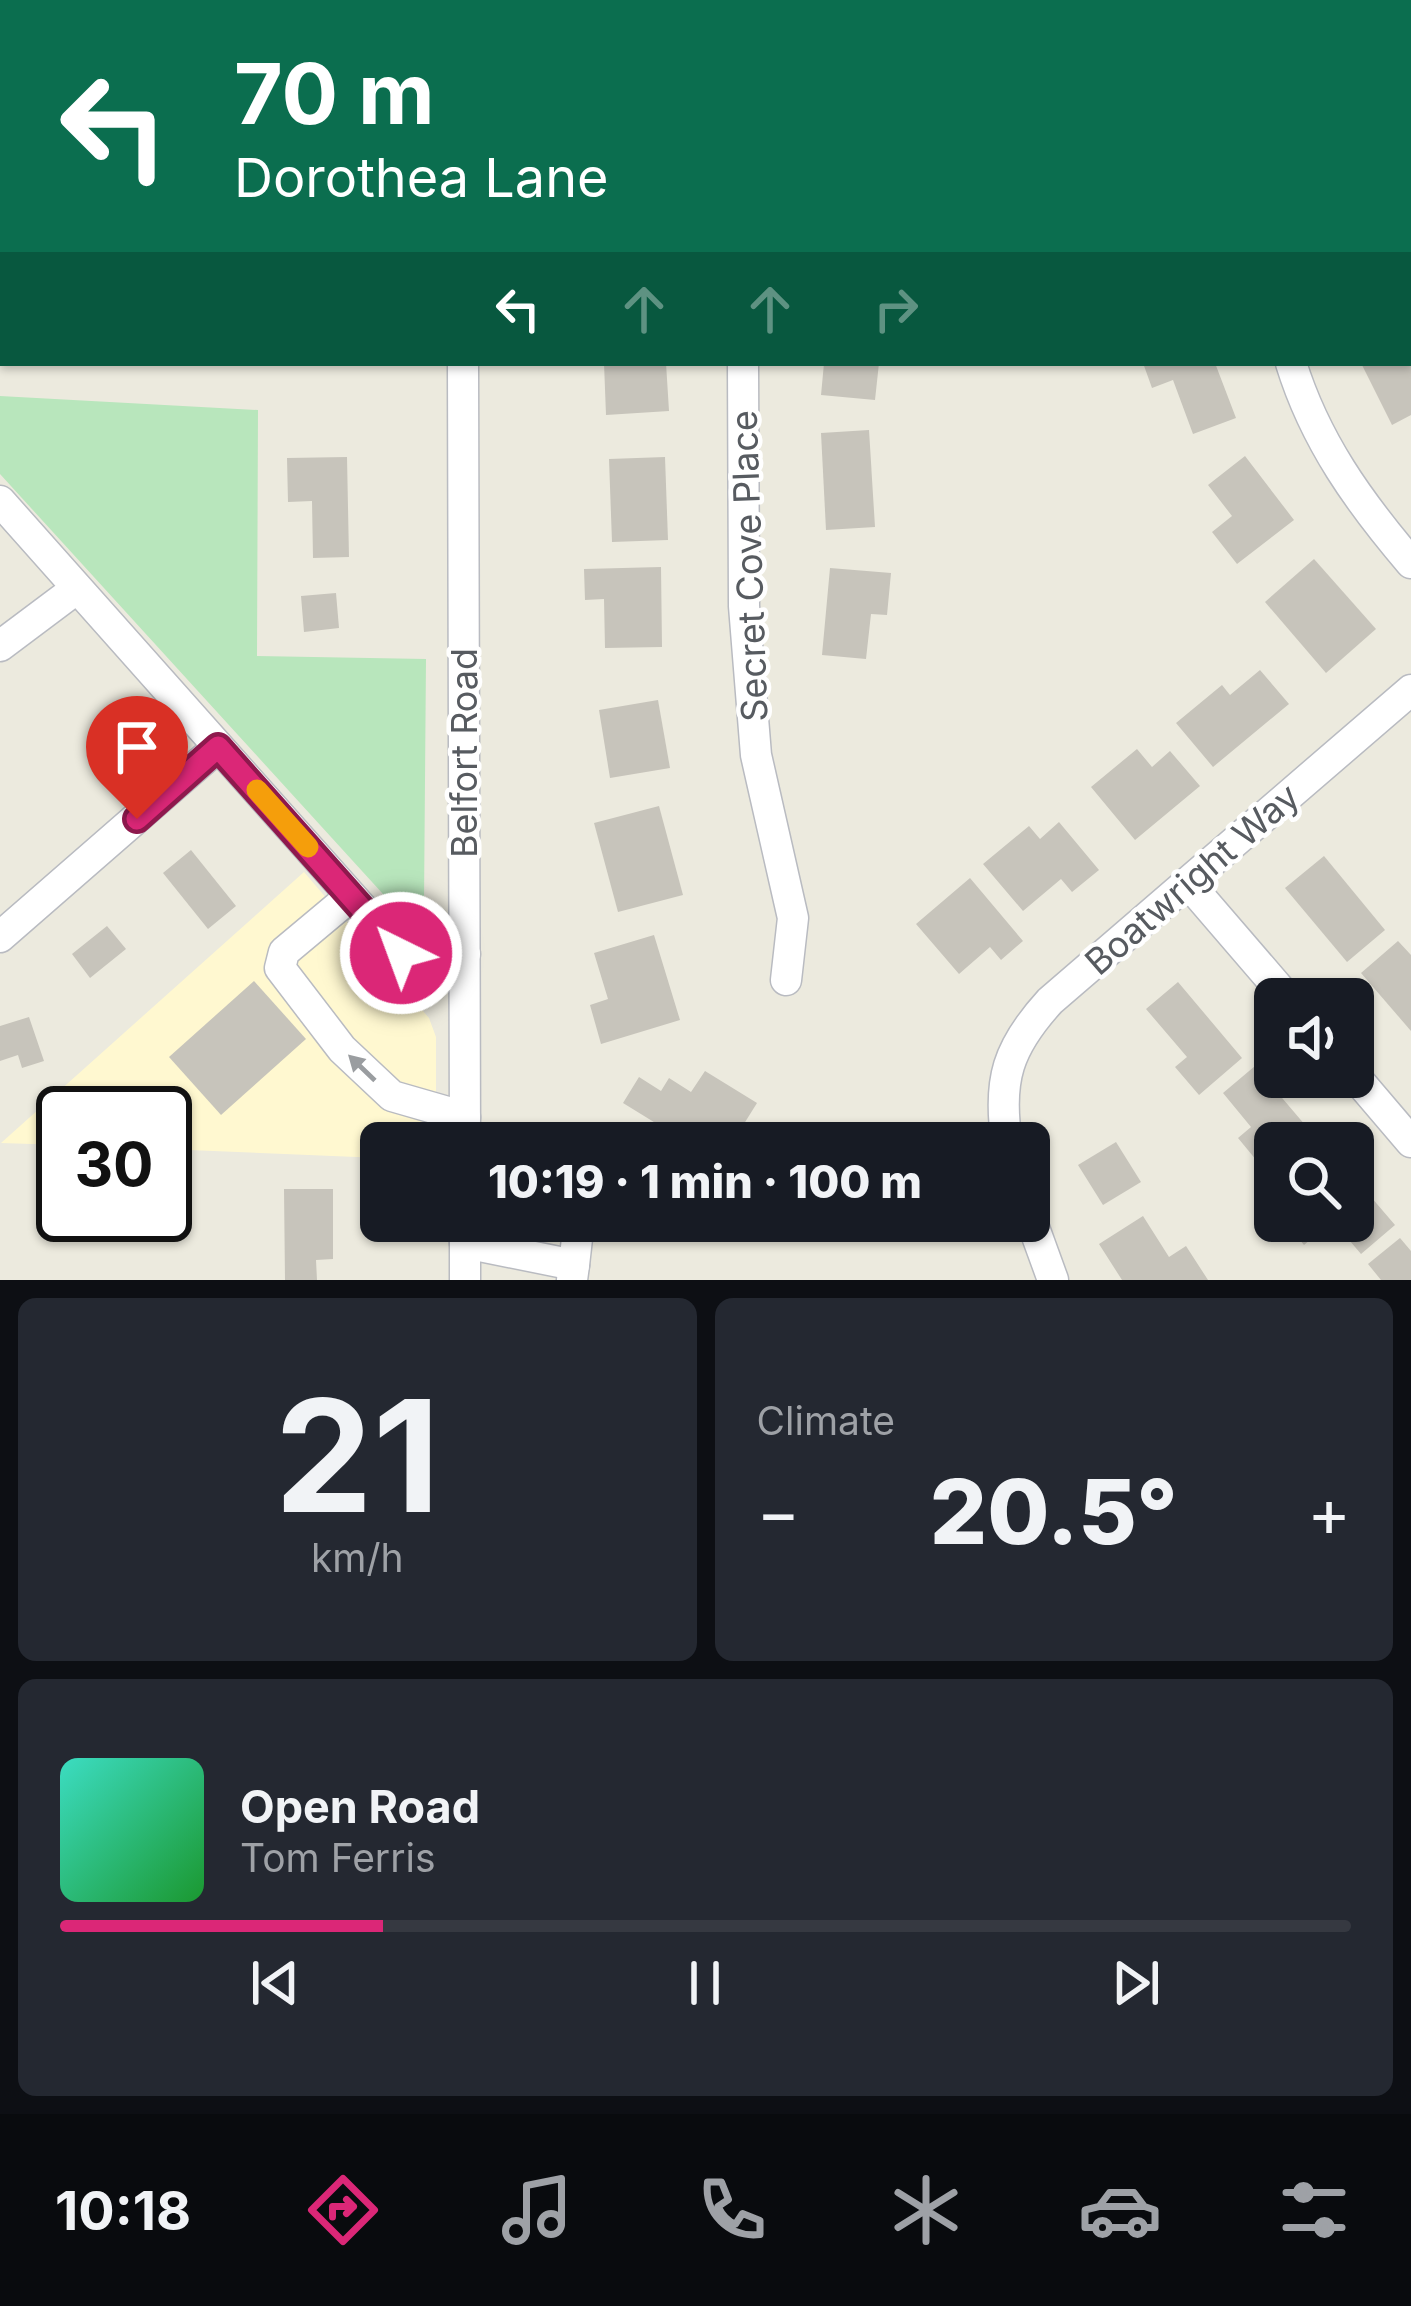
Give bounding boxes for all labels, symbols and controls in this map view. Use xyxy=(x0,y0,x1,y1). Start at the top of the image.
text: 70 m xyxy=(234,43,435,144)
icon: left xyxy=(36,48,192,204)
text: Dorothea Lane xyxy=(234,145,609,210)
icon: left xyxy=(485,276,551,342)
icon: ahead xyxy=(611,276,677,342)
icon: ahead xyxy=(737,276,803,342)
icon: right xyxy=(863,276,929,342)
street label: Secret Cove Place xyxy=(722,409,776,723)
street label: Belfort Road xyxy=(442,648,486,858)
pin xyxy=(86,696,188,819)
icon: arrive xyxy=(104,714,170,780)
street label: Boatwright Way xyxy=(1076,774,1308,984)
position arrow xyxy=(338,890,464,1016)
map controls xyxy=(1254,978,1374,1242)
button: sound xyxy=(1254,978,1374,1098)
one-way arrow xyxy=(348,1054,376,1082)
speed limit sign: 30 xyxy=(36,1086,192,1242)
button: search xyxy=(1254,1122,1374,1242)
text: 10:19 · 1 min · 100 m xyxy=(488,1154,922,1209)
text: 21 xyxy=(274,1361,440,1550)
text: Climate xyxy=(757,1397,895,1444)
text: 20.5° xyxy=(930,1457,1178,1566)
text: − xyxy=(757,1472,800,1552)
text: + xyxy=(1307,1472,1351,1552)
text: km/h xyxy=(311,1534,404,1581)
text: Open Road xyxy=(240,1779,480,1834)
text: Tom Ferris xyxy=(240,1834,435,1881)
icon: previous xyxy=(242,1950,308,2016)
icon: pause xyxy=(672,1950,738,2016)
icon: next xyxy=(1103,1950,1169,2016)
icon: directions xyxy=(301,2168,385,2252)
icon: music xyxy=(495,2168,579,2252)
icon: phone xyxy=(690,2168,774,2252)
icon: climate xyxy=(884,2168,968,2252)
icon: car xyxy=(1078,2168,1162,2252)
icon: filters xyxy=(1272,2168,1356,2252)
text: 10:18 xyxy=(55,2178,191,2243)

